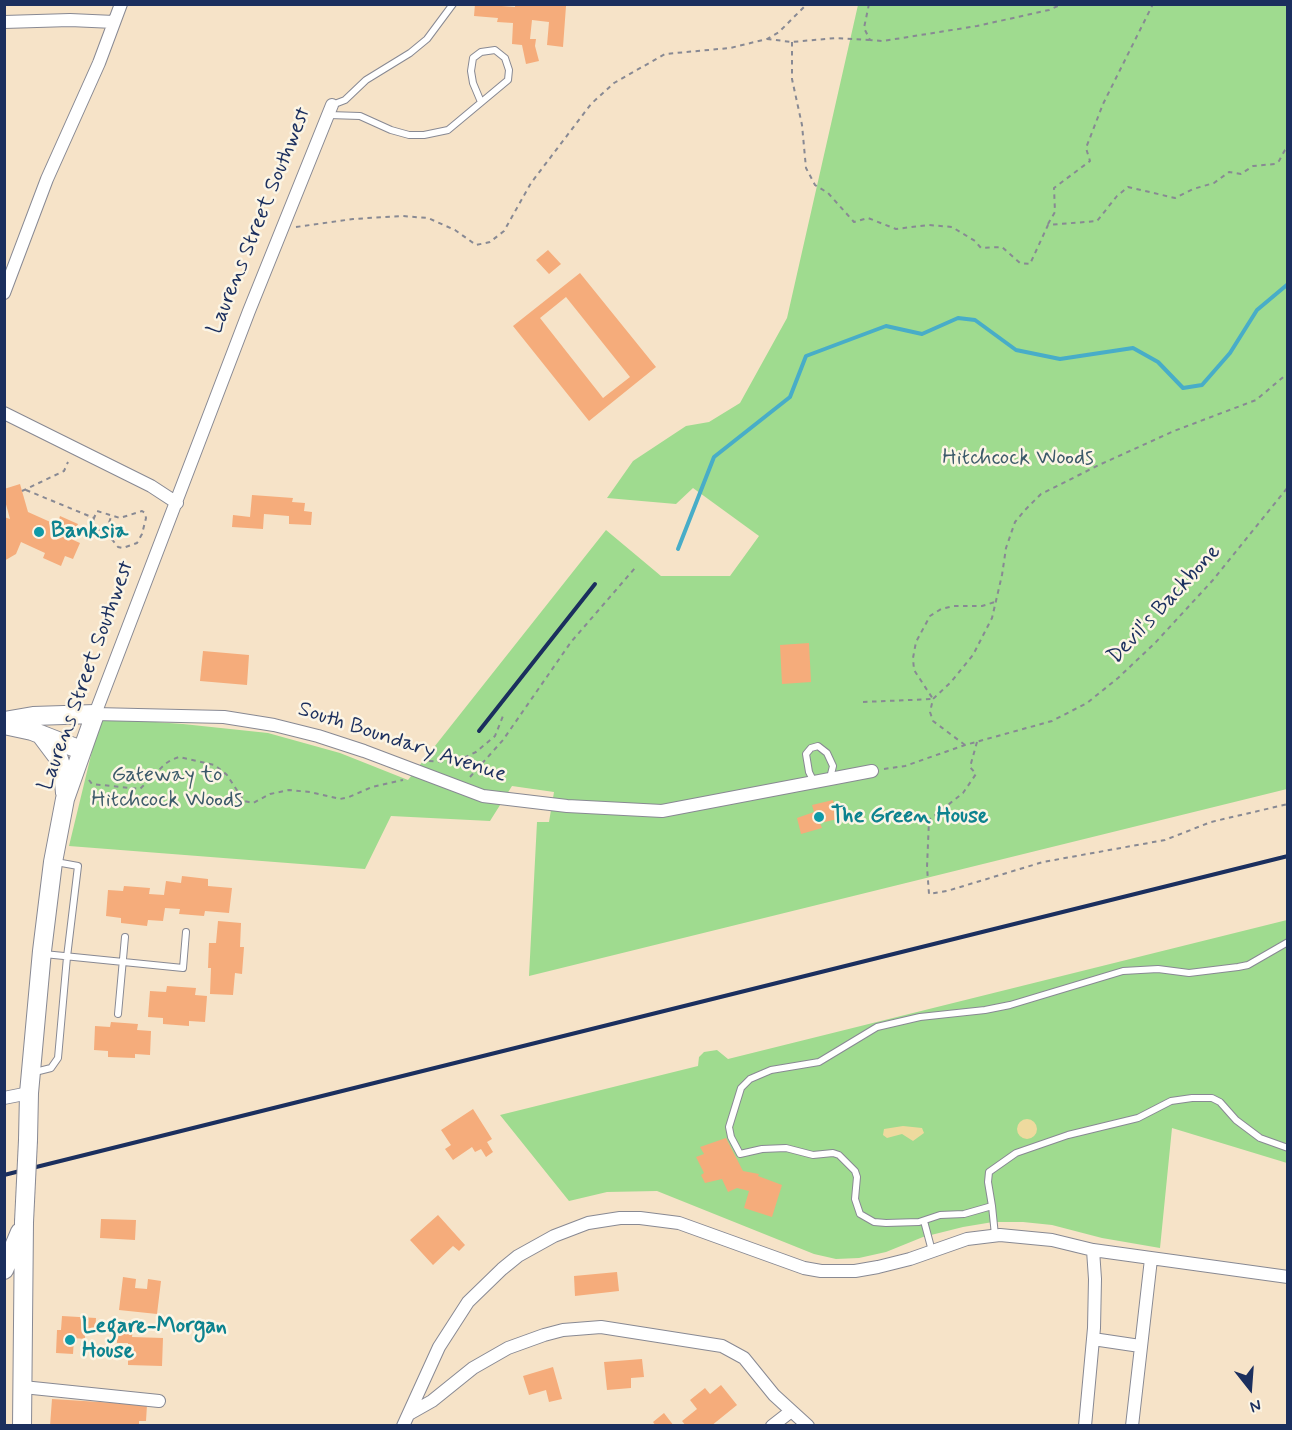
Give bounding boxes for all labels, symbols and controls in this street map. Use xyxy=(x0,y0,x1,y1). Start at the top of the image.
street label: Laurens Street Southwest xyxy=(202,104,318,338)
park label: Hitchcock Woods xyxy=(942,446,1094,472)
place label: Banksia xyxy=(51,519,128,545)
marker: Banksia xyxy=(32,525,46,539)
street label: Devil's Backbone xyxy=(1103,540,1227,670)
street label: Laurens Street Southwest xyxy=(33,558,141,794)
street label: South Boundary Avenue xyxy=(294,697,510,789)
park label: Gateway to Hitchcock Woods xyxy=(91,763,243,814)
place label: The Green House xyxy=(831,804,988,830)
marker: The Green House xyxy=(812,810,826,824)
place label: Legare-Morgan House xyxy=(82,1314,227,1366)
marker: Legare-Morgan House xyxy=(63,1333,77,1347)
north arrow xyxy=(1220,1358,1280,1418)
text: N xyxy=(1247,1394,1264,1417)

